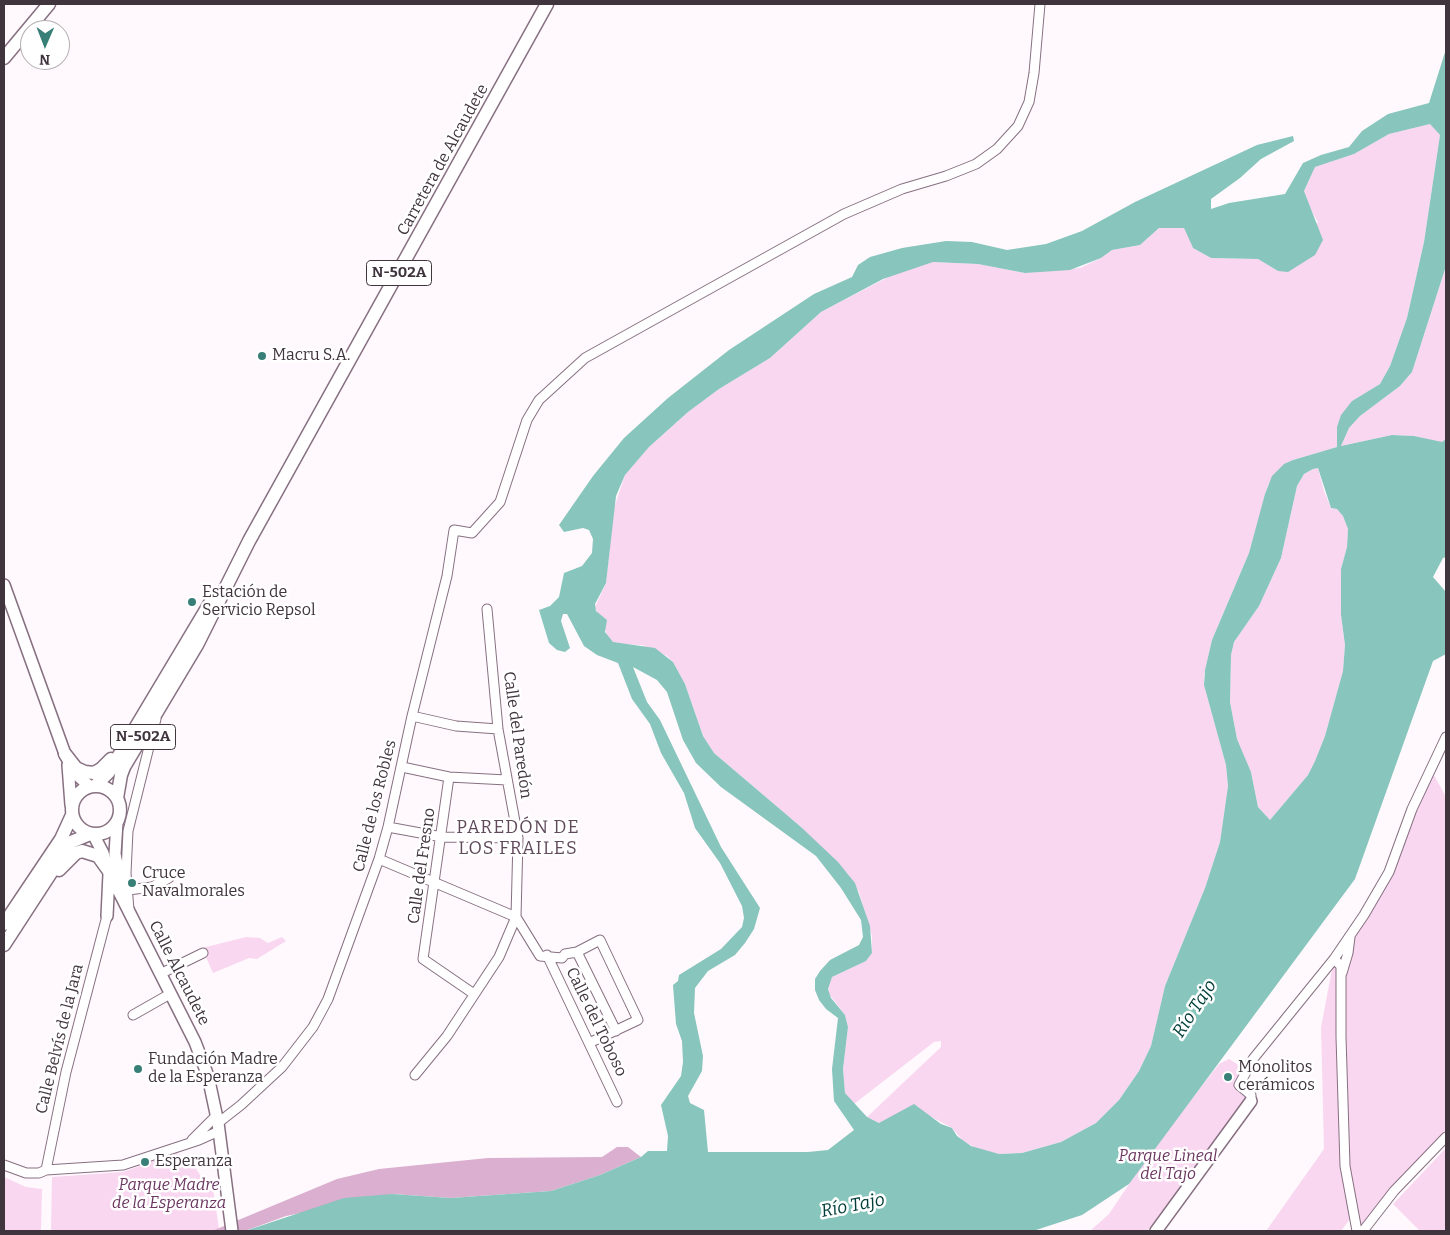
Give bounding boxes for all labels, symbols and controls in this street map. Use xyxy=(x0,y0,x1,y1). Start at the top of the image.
north arrow xyxy=(20,20,70,70)
text: N xyxy=(39,51,50,68)
street label: Carretera de Alcaudete xyxy=(393,81,493,239)
road number: N-502A xyxy=(366,260,432,286)
place label: Macru S.A. xyxy=(272,346,350,366)
marker: Macru S.A. xyxy=(256,350,268,362)
place label: Estación de Servicio Repsol xyxy=(202,583,315,621)
marker: Estación de Servicio Repsol xyxy=(186,596,198,608)
street label: Calle del Paredón xyxy=(499,670,535,800)
road number: N-502A xyxy=(110,724,176,750)
street label: Calle de los Robles xyxy=(349,738,401,874)
street label: Calle del Fresno xyxy=(404,807,440,925)
district label: PAREDÓN DE LOS FRAILES xyxy=(455,817,581,860)
place label: Cruce Navalmorales xyxy=(142,864,245,902)
marker: Cruce Navalmorales xyxy=(126,877,138,889)
street label: Calle Alcaudete xyxy=(144,917,214,1029)
street label: Calle Belvís de la Jara xyxy=(32,962,88,1116)
street label: Calle del Toboso xyxy=(561,964,631,1080)
water label: Río Tajo xyxy=(1168,976,1222,1042)
place label: Fundación Madre de la Esperanza xyxy=(148,1050,278,1088)
place label: Monolitos cerámicos xyxy=(1238,1058,1315,1096)
marker: Fundación Madre de la Esperanza xyxy=(132,1063,144,1075)
marker: Monolitos cerámicos xyxy=(1222,1071,1234,1083)
park label: Parque Lineal del Tajo xyxy=(1119,1147,1217,1185)
place label: Esperanza xyxy=(155,1152,232,1172)
marker: Esperanza xyxy=(139,1156,151,1168)
park label: Parque Madre de la Esperanza xyxy=(112,1176,226,1214)
water label: Río Tajo xyxy=(819,1189,887,1223)

